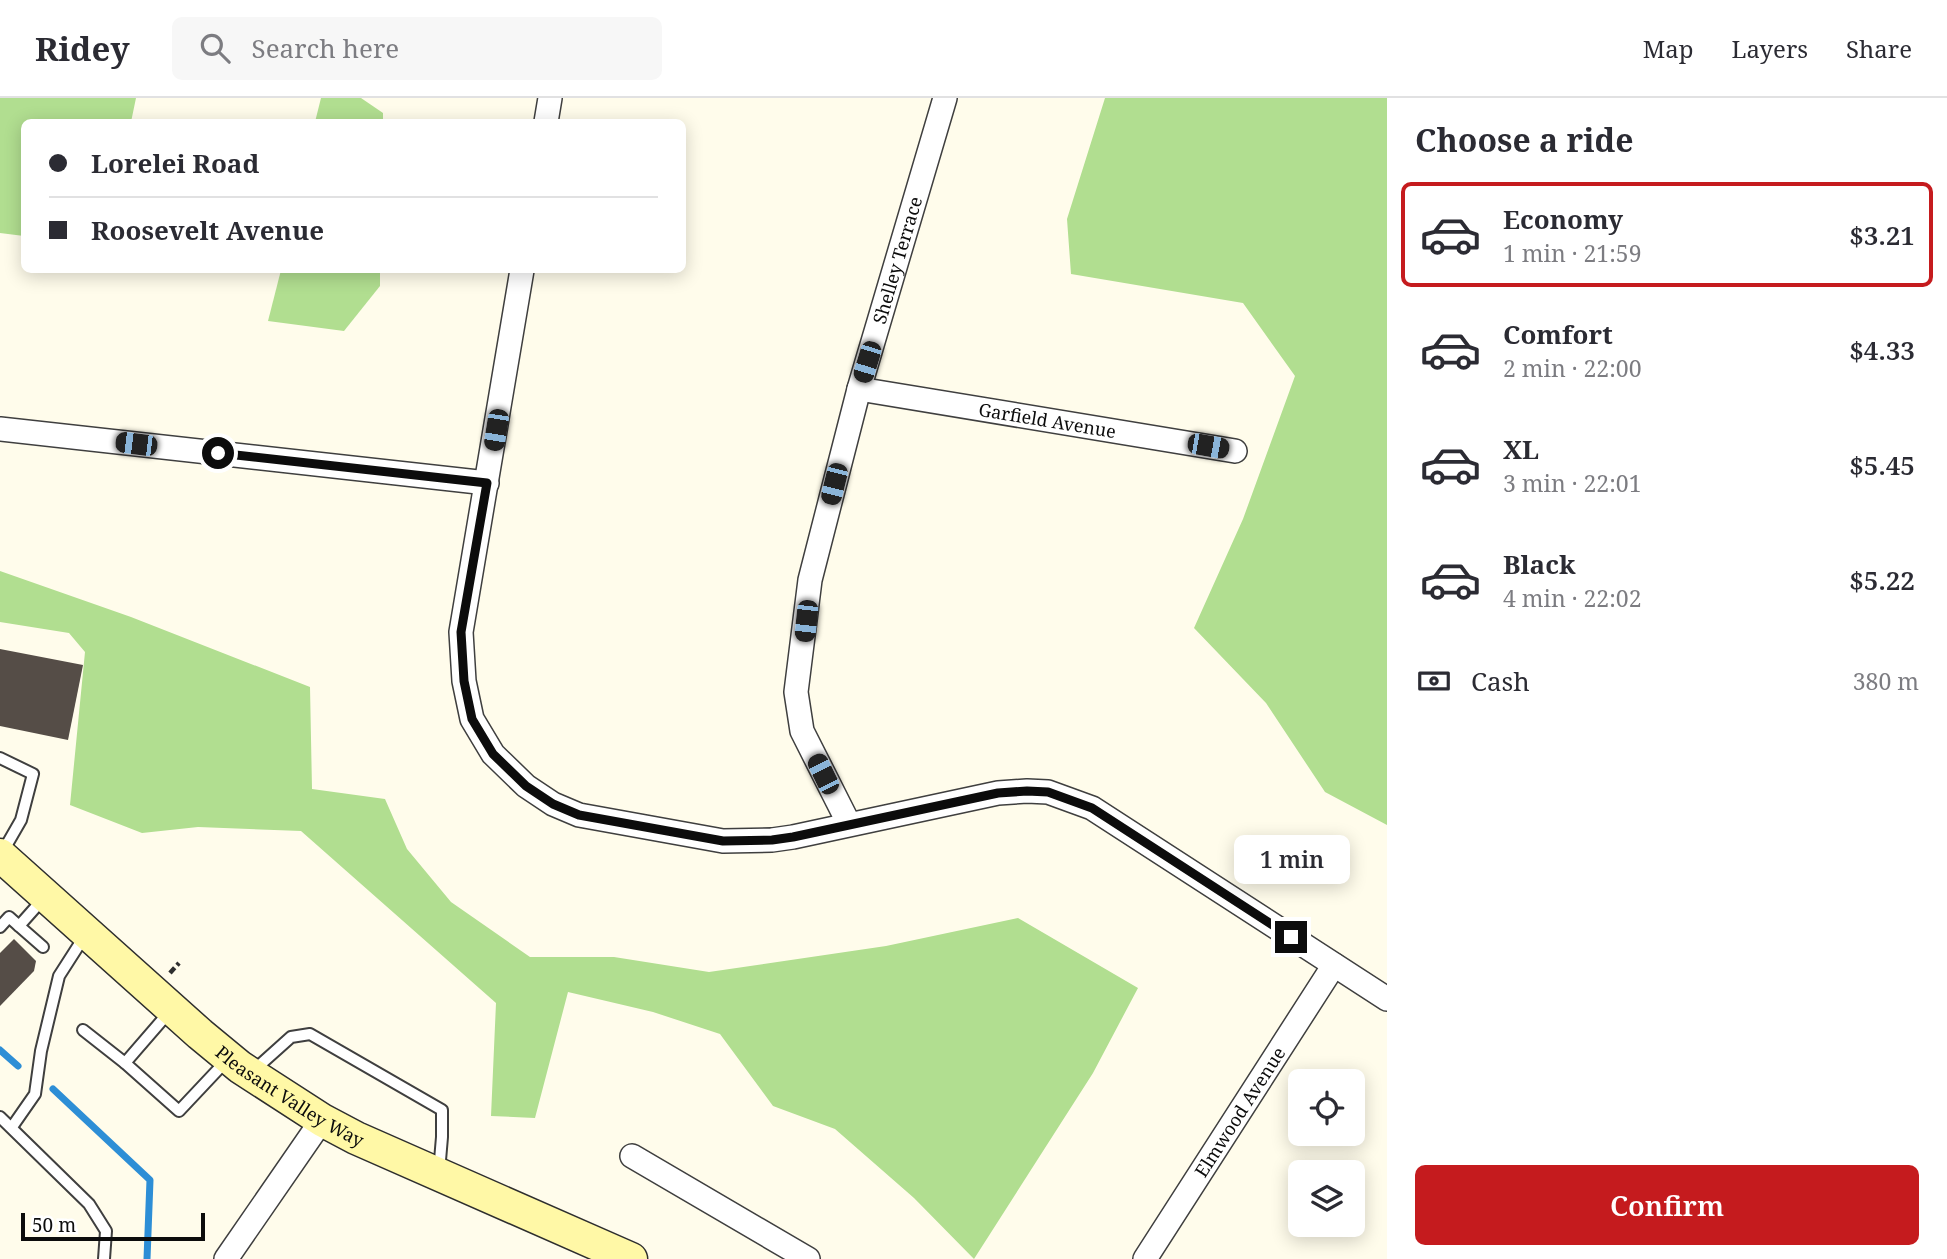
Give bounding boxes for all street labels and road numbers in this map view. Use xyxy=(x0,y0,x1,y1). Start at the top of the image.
street label: Shelley Terrace xyxy=(867,194,927,327)
street label: Garfield Avenue xyxy=(977,397,1118,443)
street label: Pleasant Valley Way xyxy=(211,1040,368,1152)
street label: Elmwood Avenue xyxy=(1189,1042,1290,1181)

